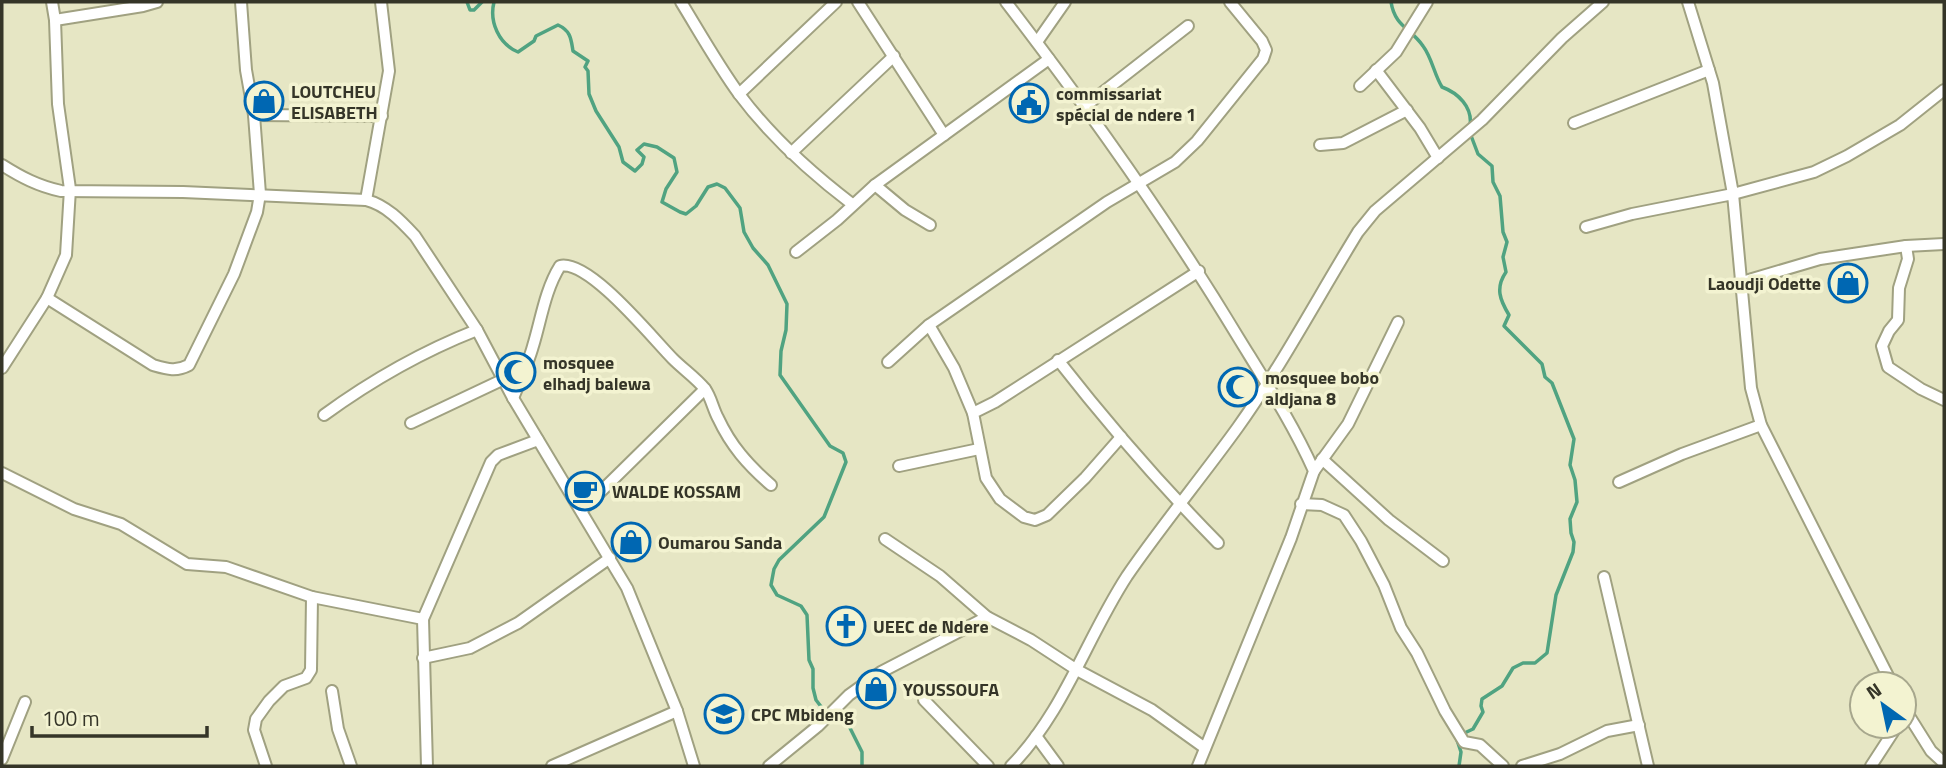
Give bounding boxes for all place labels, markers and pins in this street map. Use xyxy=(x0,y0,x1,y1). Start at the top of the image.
place label: LOUTCHEU ELISABETH xyxy=(291,78,378,126)
shop icon: LOUTCHEU ELISABETH xyxy=(243,80,285,122)
place label: commissariat spécial de ndere 1 xyxy=(1056,80,1196,128)
public building icon: commissariat spécial de ndere 1 xyxy=(1008,82,1050,124)
shop icon: Laoudji Odette xyxy=(1827,262,1869,304)
place label: Laoudji Odette xyxy=(1708,270,1821,297)
place label: mosquee elhadj balewa xyxy=(543,349,651,397)
mosque icon: mosquee elhadj balewa xyxy=(495,351,537,393)
place label: mosquee bobo aldjana 8 xyxy=(1265,364,1379,412)
mosque icon: mosquee bobo aldjana 8 xyxy=(1217,366,1259,408)
cafe icon: WALDE KOSSAM xyxy=(564,470,606,512)
place label: WALDE KOSSAM xyxy=(612,478,741,505)
shop icon: Oumarou Sanda xyxy=(610,521,652,563)
place label: Oumarou Sanda xyxy=(658,529,782,556)
church icon: UEEC de Ndere xyxy=(825,605,867,647)
place label: UEEC de Ndere xyxy=(873,613,989,640)
shop icon: YOUSSOUFA xyxy=(855,668,897,710)
place label: YOUSSOUFA xyxy=(903,676,999,703)
school or university icon: CPC Mbideng xyxy=(703,693,745,735)
place label: CPC Mbideng xyxy=(751,701,854,728)

